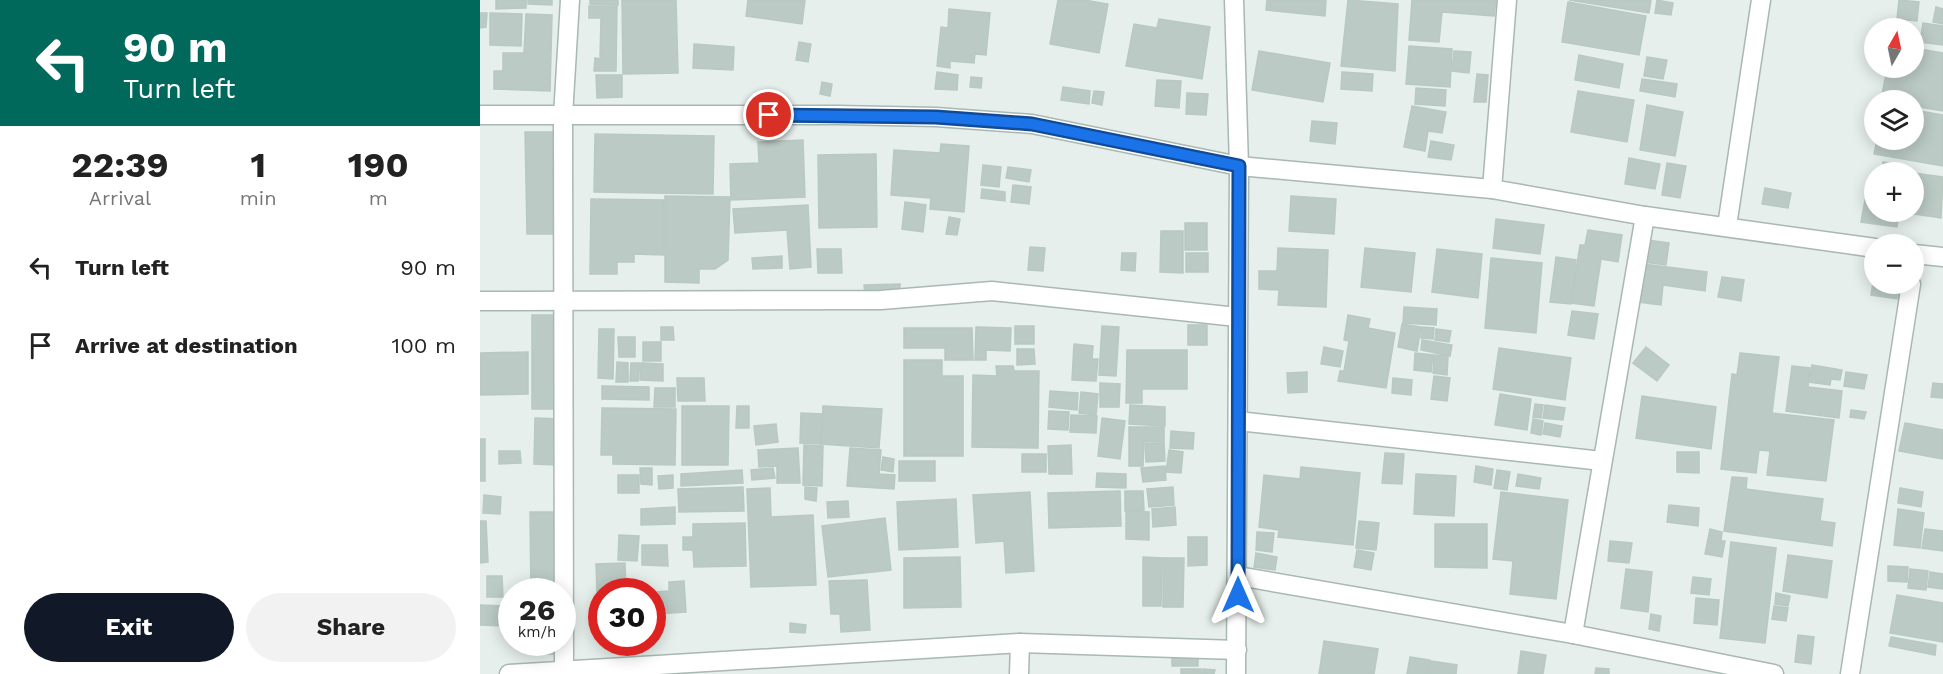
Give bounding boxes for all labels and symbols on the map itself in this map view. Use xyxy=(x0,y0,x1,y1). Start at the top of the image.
north arrow xyxy=(1864,18,1924,78)
pin xyxy=(743,89,794,140)
position arrow xyxy=(1206,563,1270,627)
speed limit sign: 30 xyxy=(588,578,666,656)

